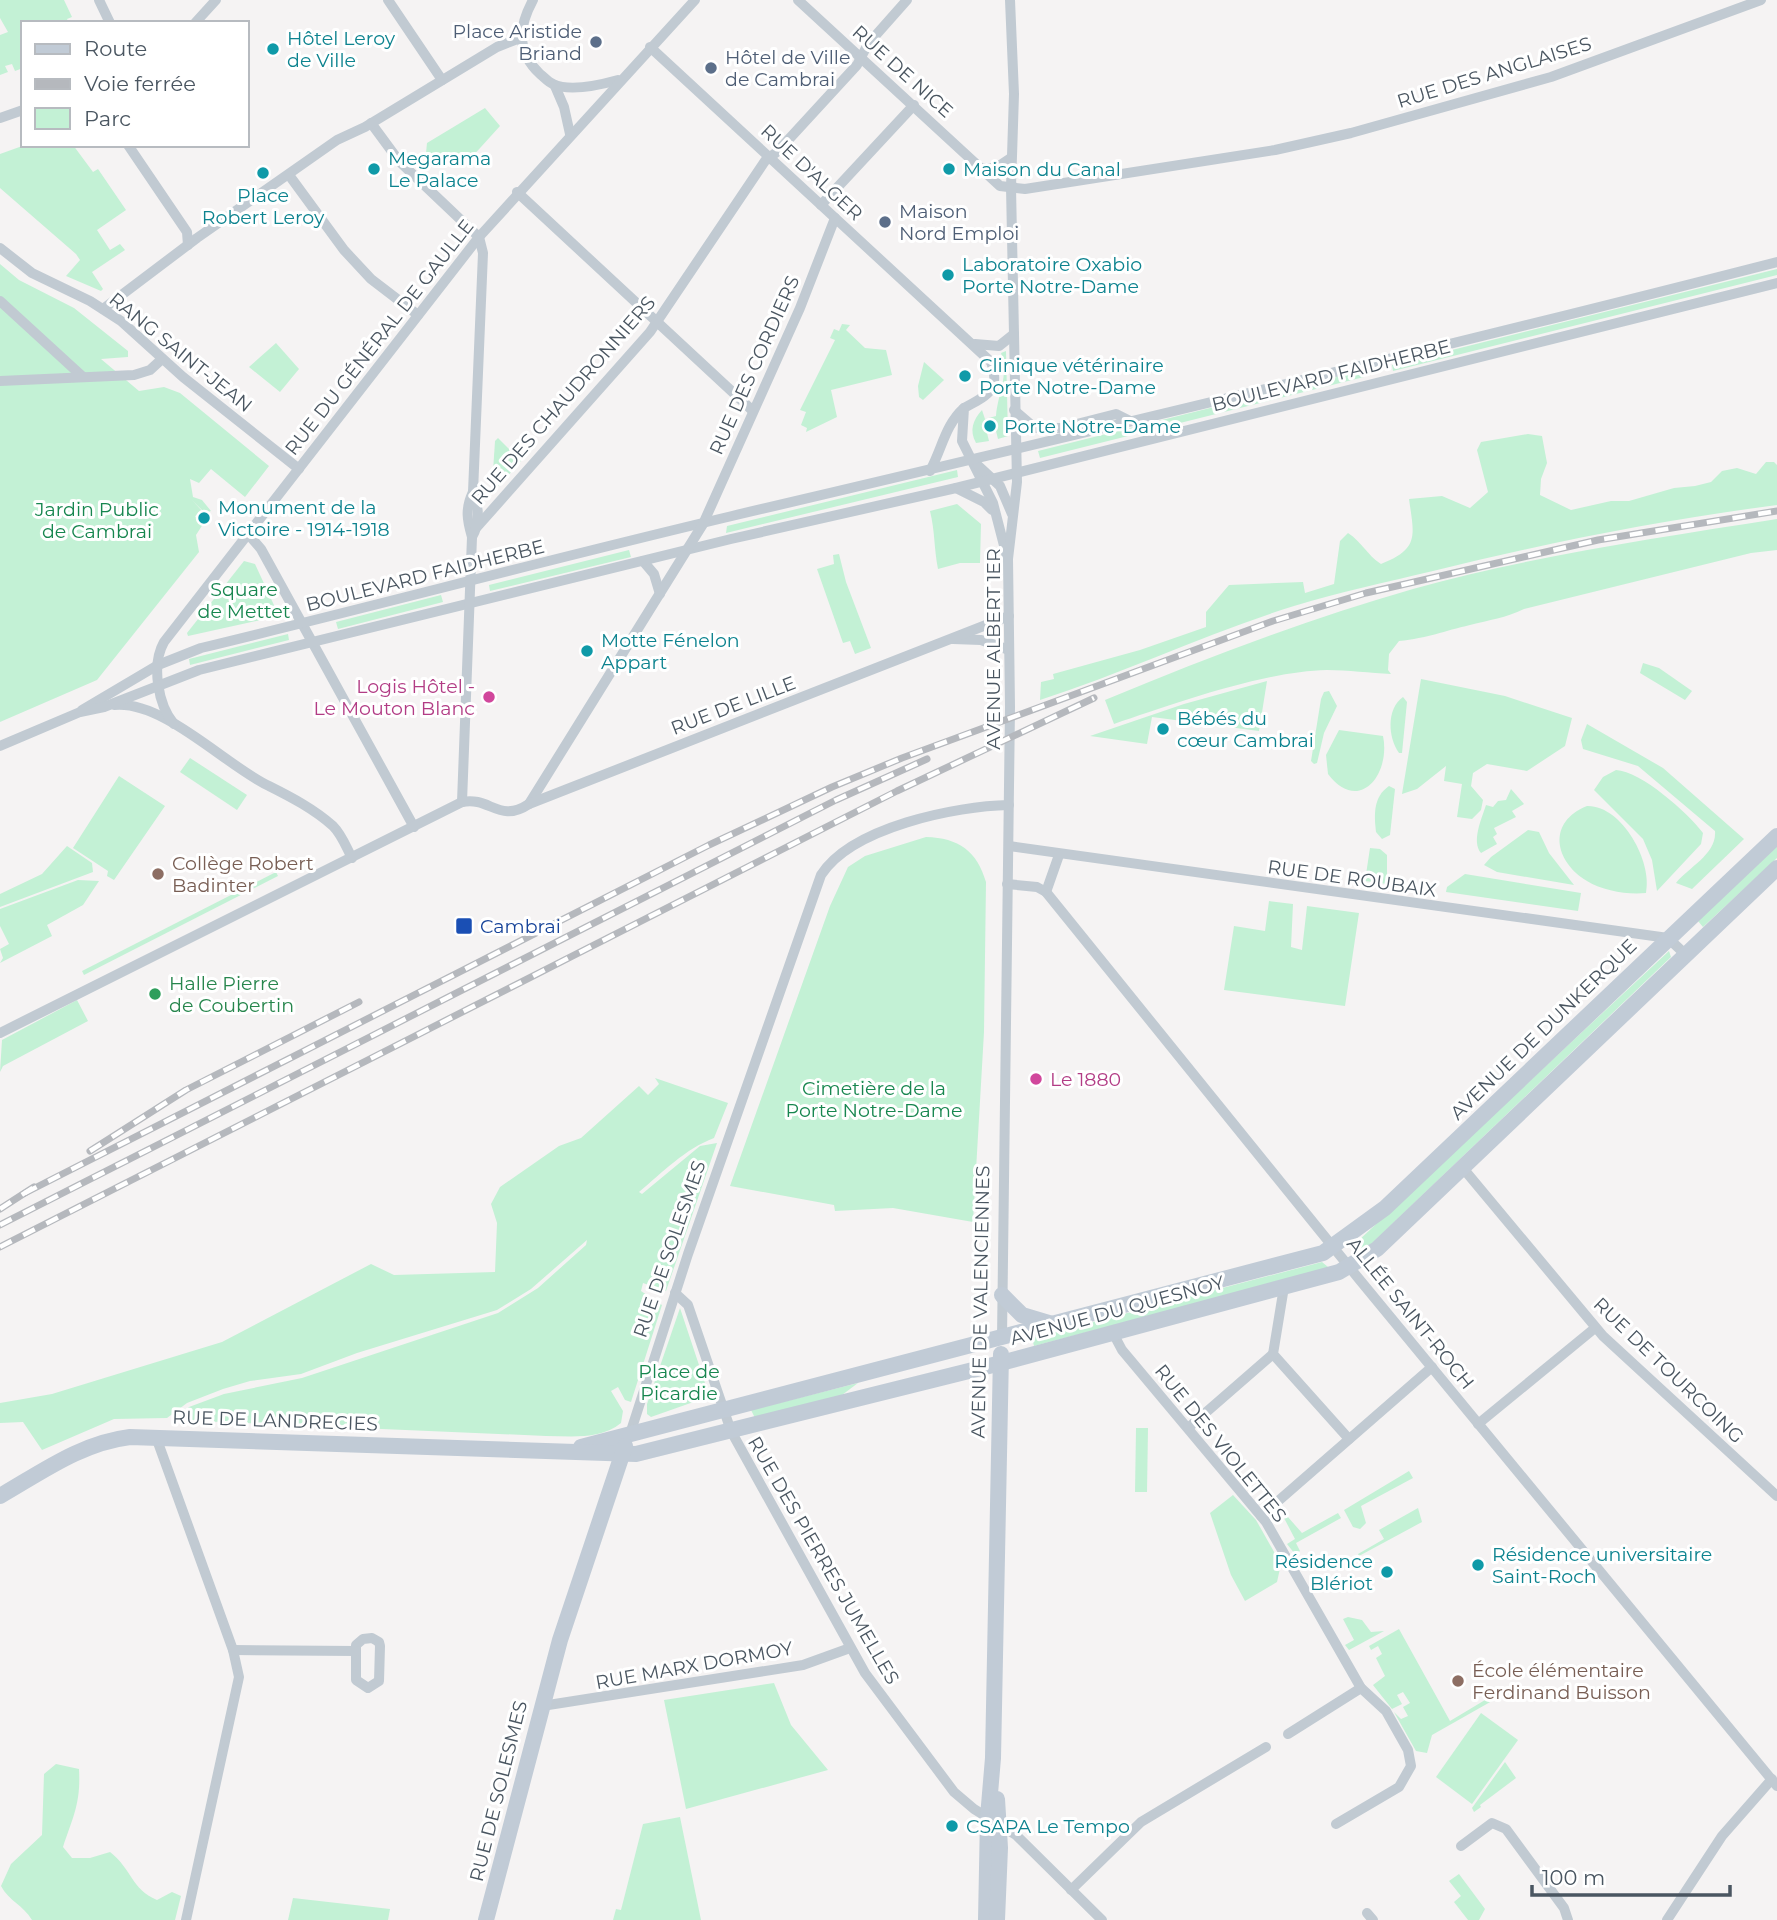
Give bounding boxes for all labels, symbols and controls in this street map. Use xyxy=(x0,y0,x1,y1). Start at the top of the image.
place label: Place Aristide Briand xyxy=(452,20,582,65)
street label: RUE DE NICE xyxy=(848,20,958,122)
legend xyxy=(21,21,248,147)
place label: Hôtel Leroy de Ville xyxy=(287,27,396,72)
street label: RUE DES ANGLAISES xyxy=(1394,32,1594,113)
marker: Place Aristide Briand xyxy=(588,34,604,50)
text: Route xyxy=(84,36,147,61)
marker: Hôtel Leroy de Ville xyxy=(265,41,281,57)
place label: Hôtel de Ville de Cambrai xyxy=(725,46,850,91)
marker: Hôtel de Ville de Cambrai xyxy=(703,60,719,76)
text: Voie ferrée xyxy=(84,71,196,96)
text: Parc xyxy=(84,106,131,131)
street label: RUE D'ALGER xyxy=(756,119,867,225)
place label: Megarama Le Palace xyxy=(388,147,491,192)
place label: Maison du Canal xyxy=(963,158,1121,181)
marker: Megarama Le Palace xyxy=(366,161,382,177)
marker: Maison du Canal xyxy=(941,161,957,177)
marker: Place Robert Leroy xyxy=(255,165,271,181)
place label: Place Robert Leroy xyxy=(202,184,325,229)
place label: Maison Nord Emploi xyxy=(899,200,1020,245)
marker: Maison Nord Emploi xyxy=(877,214,893,230)
street label: RUE DU GÉNÉRAL DE GAULLE xyxy=(280,215,479,460)
place label: Laboratoire Oxabio Porte Notre-Dame xyxy=(962,253,1142,298)
marker: Laboratoire Oxabio Porte Notre-Dame xyxy=(940,267,956,283)
street label: RUE DES CORDIERS xyxy=(705,272,804,458)
street label: RANG SAINT-JEAN xyxy=(105,288,257,417)
street label: RUE DES CHAUDRONNIERS xyxy=(466,291,660,509)
street label: BOULEVARD FAIDHERBE xyxy=(1209,335,1453,416)
place label: Clinique vétérinaire Porte Notre-Dame xyxy=(979,354,1164,399)
marker: Clinique vétérinaire Porte Notre-Dame xyxy=(957,368,973,384)
place label: Porte Notre-Dame xyxy=(1004,415,1181,438)
marker: Porte Notre-Dame xyxy=(982,418,998,434)
place label: Monument de la Victoire - 1914-1918 xyxy=(218,496,390,541)
park label: Jardin Public de Cambrai xyxy=(34,498,159,543)
marker: Monument de la Victoire - 1914-1918 xyxy=(196,510,212,526)
street label: BOULEVARD FAIDHERBE xyxy=(303,535,547,616)
street label: AVENUE ALBERT 1ER xyxy=(982,548,1005,750)
park label: Square de Mettet xyxy=(198,578,291,623)
place label: Motte Fénelon Appart xyxy=(601,629,740,674)
marker: Motte Fénelon Appart xyxy=(579,643,595,659)
street label: RUE DE LILLE xyxy=(667,671,799,740)
place label: Logis Hôtel - Le Mouton Blanc xyxy=(313,675,475,720)
marker: Logis Hôtel - Le Mouton Blanc xyxy=(481,689,497,705)
place label: Bébés du cœur Cambrai xyxy=(1177,707,1314,752)
marker: Bébés du cœur Cambrai xyxy=(1155,721,1171,737)
place label: Collège Robert Badinter xyxy=(172,852,314,897)
street label: RUE DE ROUBAIX xyxy=(1266,855,1438,902)
marker: Collège Robert Badinter xyxy=(150,866,166,882)
place label: Cambrai xyxy=(480,915,561,938)
marker: Cambrai xyxy=(454,916,474,936)
street label: AVENUE DE DUNKERQUE xyxy=(1445,934,1641,1124)
place label: Halle Pierre de Coubertin xyxy=(169,972,294,1017)
marker: Halle Pierre de Coubertin xyxy=(147,986,163,1002)
place label: Le 1880 xyxy=(1050,1068,1121,1091)
marker: Le 1880 xyxy=(1028,1071,1044,1087)
park label: Cimetière de la Porte Notre-Dame xyxy=(786,1077,962,1122)
street label: RUE DE SOLESMES xyxy=(628,1158,711,1341)
street label: AVENUE DE VALENCIENNES xyxy=(967,1165,994,1439)
street label: ALLÉE SAINT-ROCH xyxy=(1342,1233,1479,1394)
street label: AVENUE DU QUESNOY xyxy=(1008,1271,1228,1350)
street label: RUE DE TOURCOING xyxy=(1589,1293,1749,1448)
park label: Place de Picardie xyxy=(638,1360,720,1405)
street label: RUE DES VIOLETTES xyxy=(1150,1360,1291,1527)
street label: RUE DE LANDRECIES xyxy=(172,1405,378,1436)
street label: RUE DES PIERRES JUMELLES xyxy=(743,1432,904,1688)
place label: Résidence universitaire Saint-Roch xyxy=(1492,1543,1712,1588)
place label: Résidence Blériot xyxy=(1274,1550,1373,1595)
marker: Résidence universitaire Saint-Roch xyxy=(1470,1557,1486,1573)
marker: Résidence Blériot xyxy=(1379,1564,1395,1580)
street label: RUE MARX DORMOY xyxy=(594,1637,795,1694)
place label: École élémentaire Ferdinand Buisson xyxy=(1472,1659,1651,1704)
marker: École élémentaire Ferdinand Buisson xyxy=(1450,1673,1466,1689)
street label: RUE DE SOLESMES xyxy=(465,1698,532,1884)
place label: CSAPA Le Tempo xyxy=(966,1815,1130,1838)
marker: CSAPA Le Tempo xyxy=(944,1818,960,1834)
scale bar xyxy=(1532,1854,1730,1898)
text: 100 m xyxy=(1542,1865,1605,1890)

